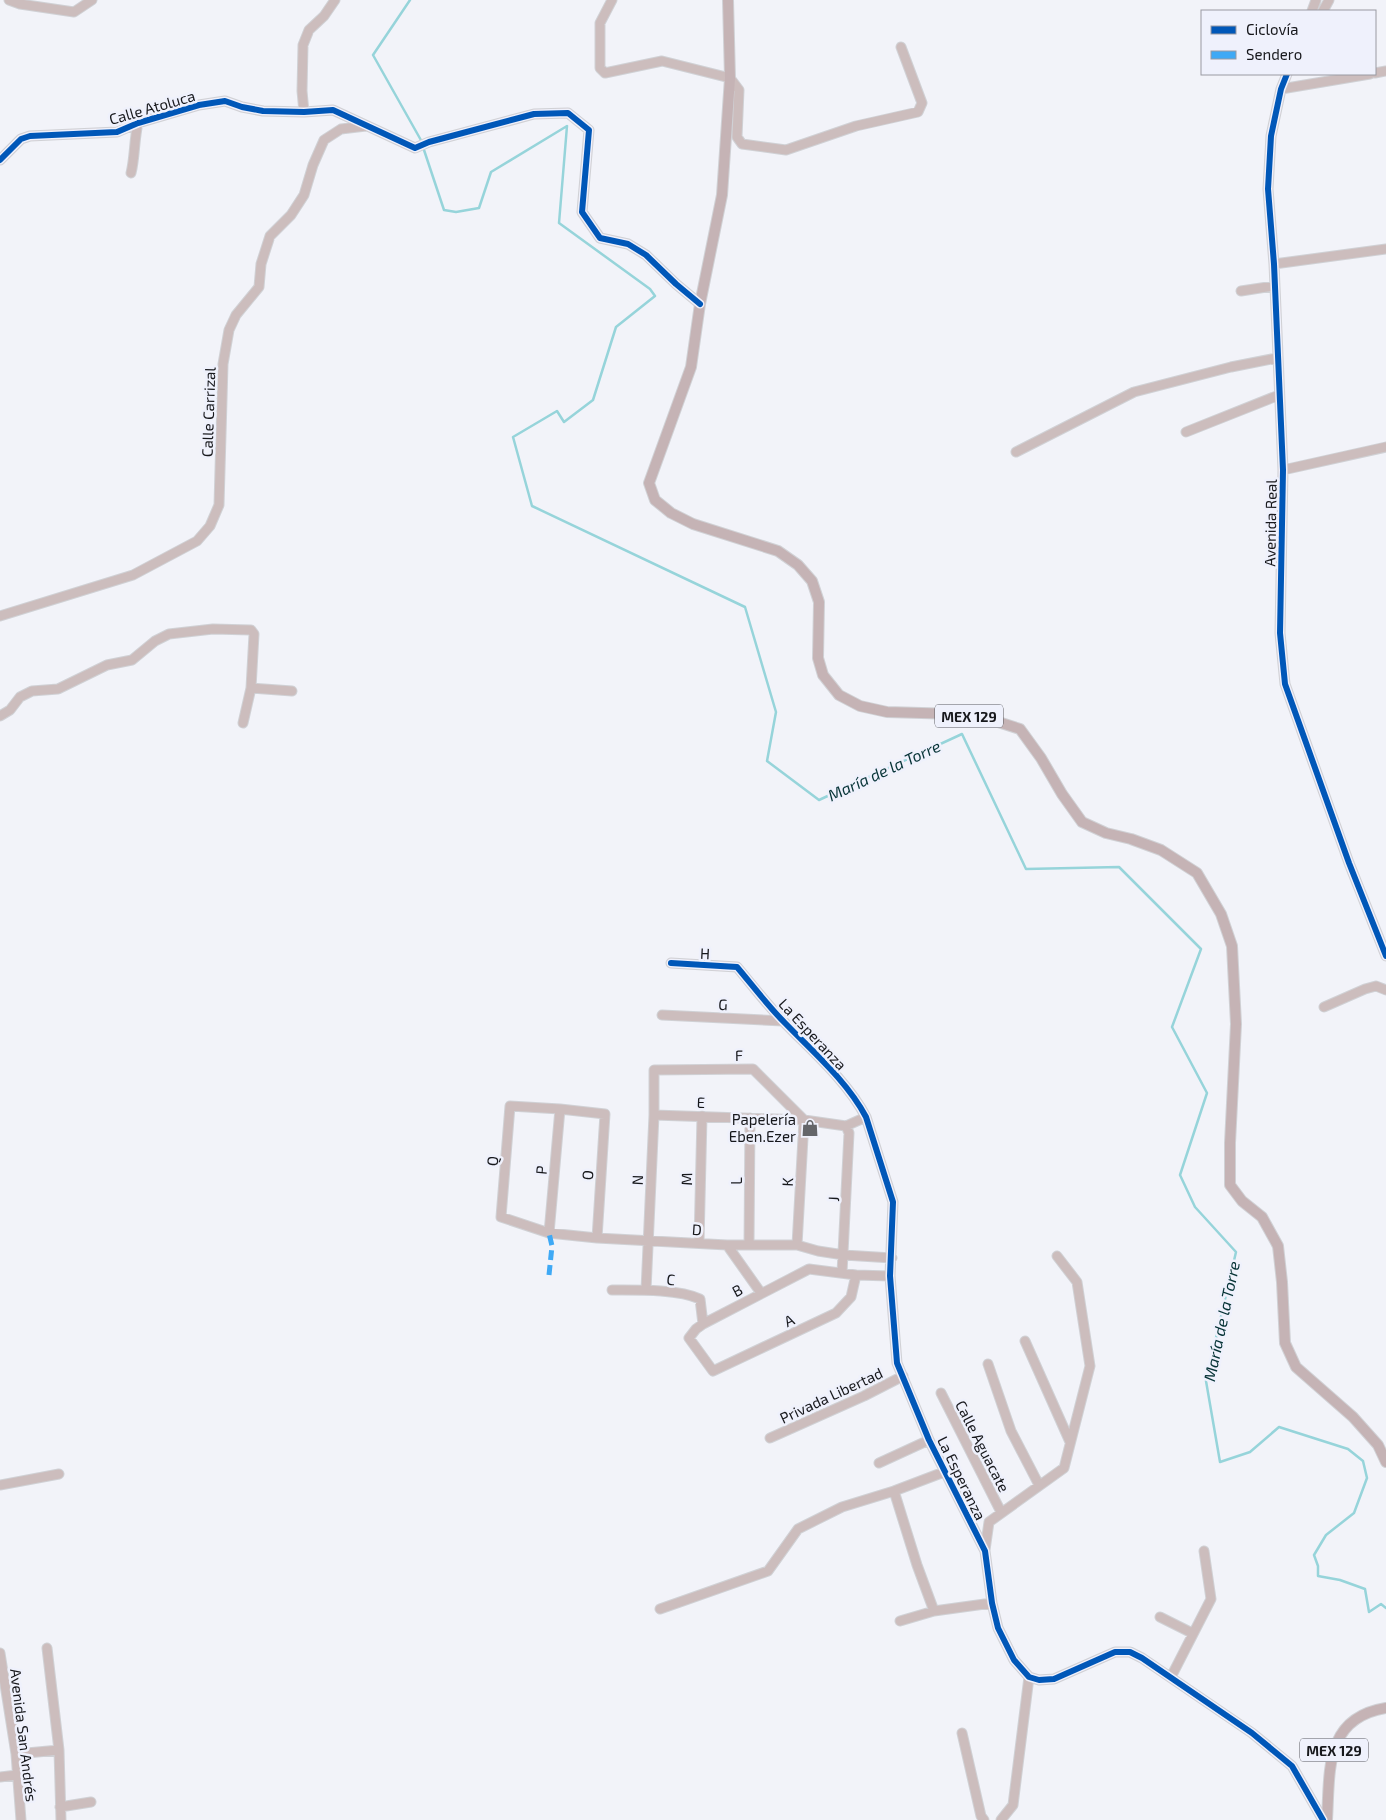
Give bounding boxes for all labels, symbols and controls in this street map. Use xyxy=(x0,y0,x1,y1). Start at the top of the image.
legend xyxy=(1201,10,1376,75)
text: Ciclovía xyxy=(1246,20,1298,38)
text: Sendero xyxy=(1246,45,1302,63)
street label: Calle Atoluca xyxy=(107,86,197,128)
street label: Calle Carrizal xyxy=(197,366,219,457)
street label: Avenida Real xyxy=(1260,479,1280,567)
road number: MEX 129 xyxy=(935,704,1003,728)
water label: María de la Torre xyxy=(825,735,944,804)
street label: H xyxy=(700,944,710,962)
street label: G xyxy=(718,995,728,1013)
street label: La Esperanza xyxy=(775,995,851,1073)
street label: F xyxy=(735,1046,743,1064)
street label: E xyxy=(696,1093,706,1111)
place label: Papelería Eben.Ezer xyxy=(729,1110,796,1145)
shop icon: Papelería Eben.Ezer xyxy=(800,1118,820,1138)
street label: Q xyxy=(483,1155,502,1167)
street label: P xyxy=(532,1165,550,1175)
street label: O xyxy=(578,1169,596,1181)
street label: M xyxy=(677,1172,695,1186)
street label: N xyxy=(628,1174,646,1186)
street label: L xyxy=(727,1177,745,1185)
street label: K xyxy=(778,1177,796,1187)
street label: J xyxy=(824,1196,842,1202)
street label: D xyxy=(691,1220,703,1238)
water label: María de la Torre xyxy=(1199,1259,1243,1383)
street label: C xyxy=(666,1270,677,1288)
street label: B xyxy=(729,1280,745,1300)
street label: A xyxy=(781,1310,798,1330)
street label: Privada Libertad xyxy=(777,1363,885,1427)
street label: Calle Aguacate xyxy=(952,1397,1014,1495)
street label: La Esperanza xyxy=(934,1433,990,1523)
street label: Avenida San Andrés xyxy=(7,1667,41,1803)
road number: MEX 129 xyxy=(1300,1738,1368,1762)

